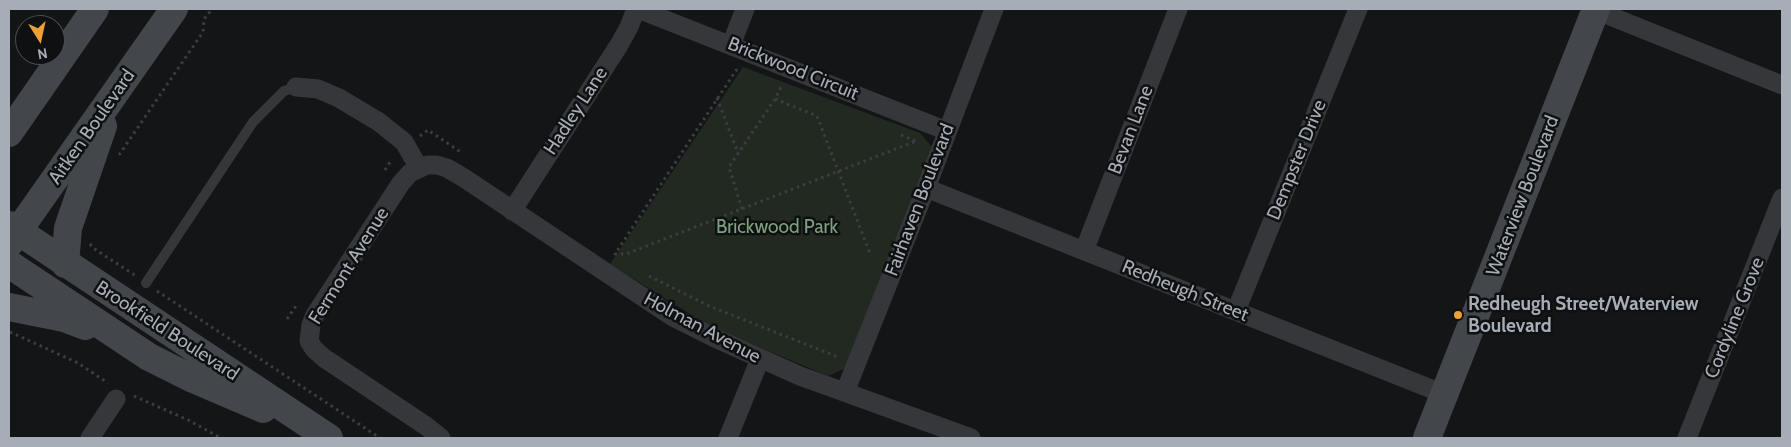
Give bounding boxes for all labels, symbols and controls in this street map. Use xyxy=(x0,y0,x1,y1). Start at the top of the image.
north arrow xyxy=(15,15,65,65)
street label: Brickwood Circuit xyxy=(724,32,862,106)
text: N xyxy=(36,44,49,64)
street label: Hadley Lane xyxy=(539,63,613,159)
street label: Aitken Boulevard xyxy=(44,65,140,189)
street label: Bevan Lane xyxy=(1104,82,1158,178)
street label: Dempster Drive xyxy=(1263,97,1331,223)
street label: Waterview Boulevard xyxy=(1482,113,1564,279)
street label: Fairhaven Boulevard xyxy=(880,121,960,279)
street label: Fermont Avenue xyxy=(304,203,394,329)
park label: Brickwood Park xyxy=(716,216,838,238)
street label: Cordyline Grove xyxy=(1700,254,1770,382)
street label: Redheugh Street xyxy=(1119,255,1251,327)
street label: Brookfield Boulevard xyxy=(91,276,243,386)
street label: Holman Avenue xyxy=(640,288,764,368)
place label: Redheugh Street/Waterview Boulevard xyxy=(1468,293,1699,337)
marker: Redheugh Street/Waterview Boulevard xyxy=(1452,309,1464,321)

